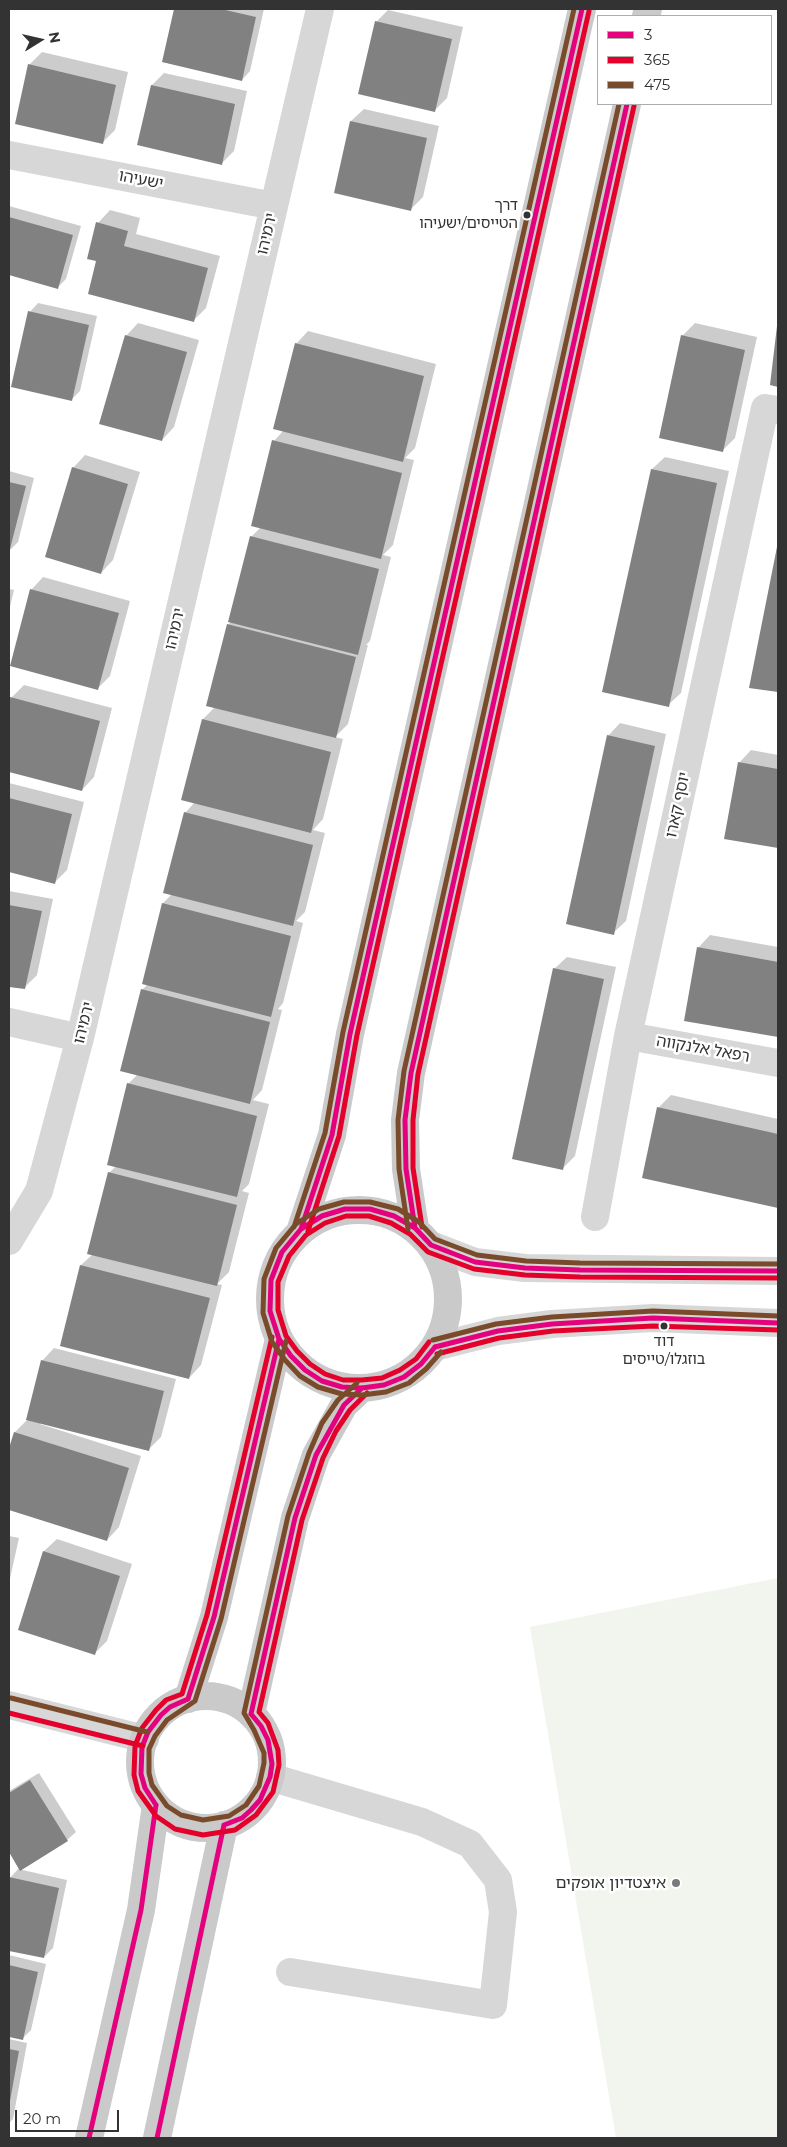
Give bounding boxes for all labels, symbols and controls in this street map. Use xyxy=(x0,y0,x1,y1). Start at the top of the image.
north arrow xyxy=(15,15,65,65)
legend xyxy=(597,15,772,105)
text: 3 xyxy=(644,25,652,44)
text: N xyxy=(45,30,65,45)
text: 365 xyxy=(644,50,670,69)
text: 475 xyxy=(644,75,670,94)
street label: ישעיהו xyxy=(117,166,165,194)
place label: דרך הטייסים/ישעיהו xyxy=(419,197,518,232)
marker: דרך הטייסים/ישעיהו xyxy=(522,210,532,220)
street label: ירמיהו xyxy=(253,211,281,257)
street label: ירמיהו xyxy=(161,606,189,652)
street label: יוסף קארו xyxy=(662,770,694,840)
street label: ירמיהו xyxy=(70,1000,98,1046)
street label: רפאל אלנקווה xyxy=(655,1031,751,1067)
marker: דוד בוזגלו/טייסים xyxy=(659,1321,669,1331)
place label: דוד בוזגלו/טייסים xyxy=(623,1333,705,1368)
place label: איצטדיון אופקים xyxy=(556,1873,666,1893)
marker: איצטדיון אופקים xyxy=(670,1877,682,1889)
scale bar xyxy=(18,2100,121,2132)
text: 20 m xyxy=(23,2109,61,2128)

